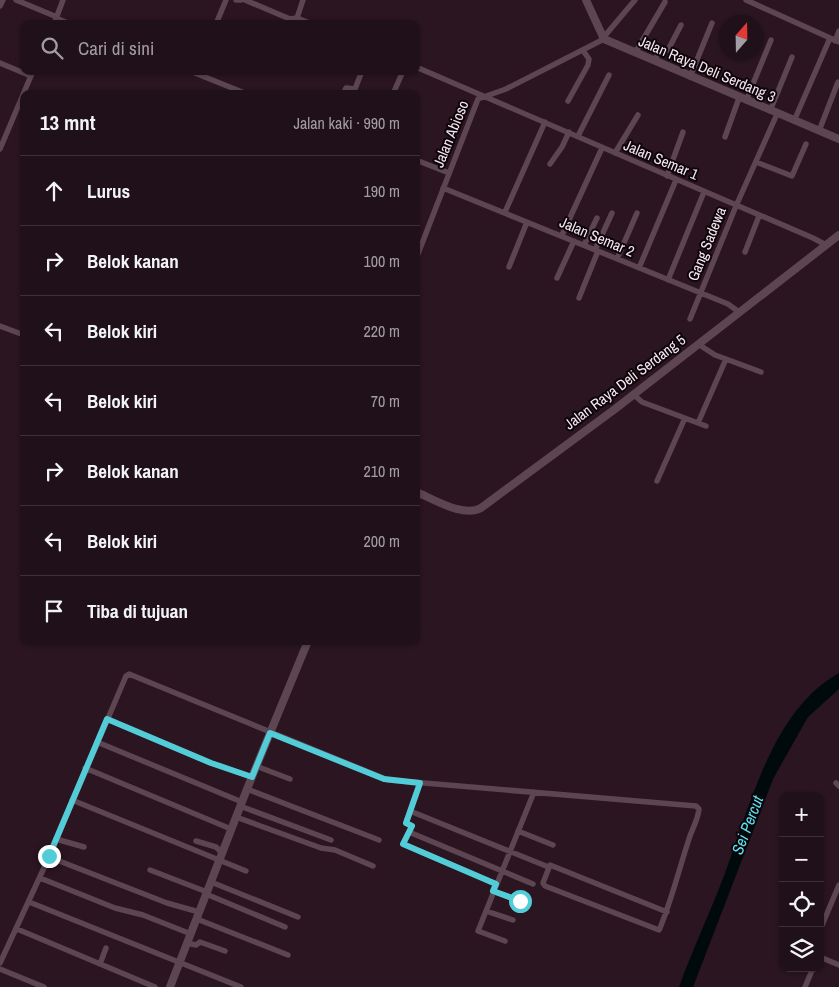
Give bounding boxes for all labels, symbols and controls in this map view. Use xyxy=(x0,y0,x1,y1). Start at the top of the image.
north arrow xyxy=(719,15,764,60)
search box xyxy=(20,20,420,75)
street label: Jalan Raya Deli Serdang 3 xyxy=(635,30,779,107)
icon: search xyxy=(38,34,66,62)
text: Cari di sini xyxy=(78,35,154,61)
street label: Jalan Abioso xyxy=(428,97,474,170)
text: 13 mnt xyxy=(40,108,96,137)
text: Jalan kaki · 990 m xyxy=(294,112,400,134)
street label: Jalan Semar 1 xyxy=(621,134,702,185)
icon: ahead xyxy=(40,177,68,205)
text: Lurus xyxy=(87,178,130,204)
text: 190 m xyxy=(364,180,400,202)
street label: Gang Sadewa xyxy=(682,204,731,284)
street label: Jalan Semar 2 xyxy=(557,211,638,262)
icon: right xyxy=(40,247,68,275)
text: Belok kanan xyxy=(87,248,179,274)
text: 100 m xyxy=(364,250,400,272)
icon: left xyxy=(40,317,68,345)
text: Belok kiri xyxy=(87,318,157,344)
text: 220 m xyxy=(364,320,400,342)
street label: Jalan Raya Deli Serdang 5 xyxy=(560,329,690,434)
icon: left xyxy=(40,387,68,415)
text: Belok kiri xyxy=(87,388,157,414)
text: 70 m xyxy=(371,390,400,412)
icon: right xyxy=(40,457,68,485)
text: Belok kanan xyxy=(87,458,179,484)
text: 210 m xyxy=(364,460,400,482)
icon: left xyxy=(40,527,68,555)
text: Belok kiri xyxy=(87,528,157,554)
text: 200 m xyxy=(364,530,400,552)
icon: arrive xyxy=(40,597,68,625)
text: Tiba di tujuan xyxy=(87,598,188,624)
water label: Sei Percut xyxy=(726,792,768,858)
map controls xyxy=(779,792,824,972)
button: + xyxy=(779,792,824,837)
button: − xyxy=(779,837,824,882)
route end xyxy=(38,845,61,868)
button: locate xyxy=(779,882,824,927)
route start xyxy=(509,890,532,913)
button: layers xyxy=(779,927,824,972)

